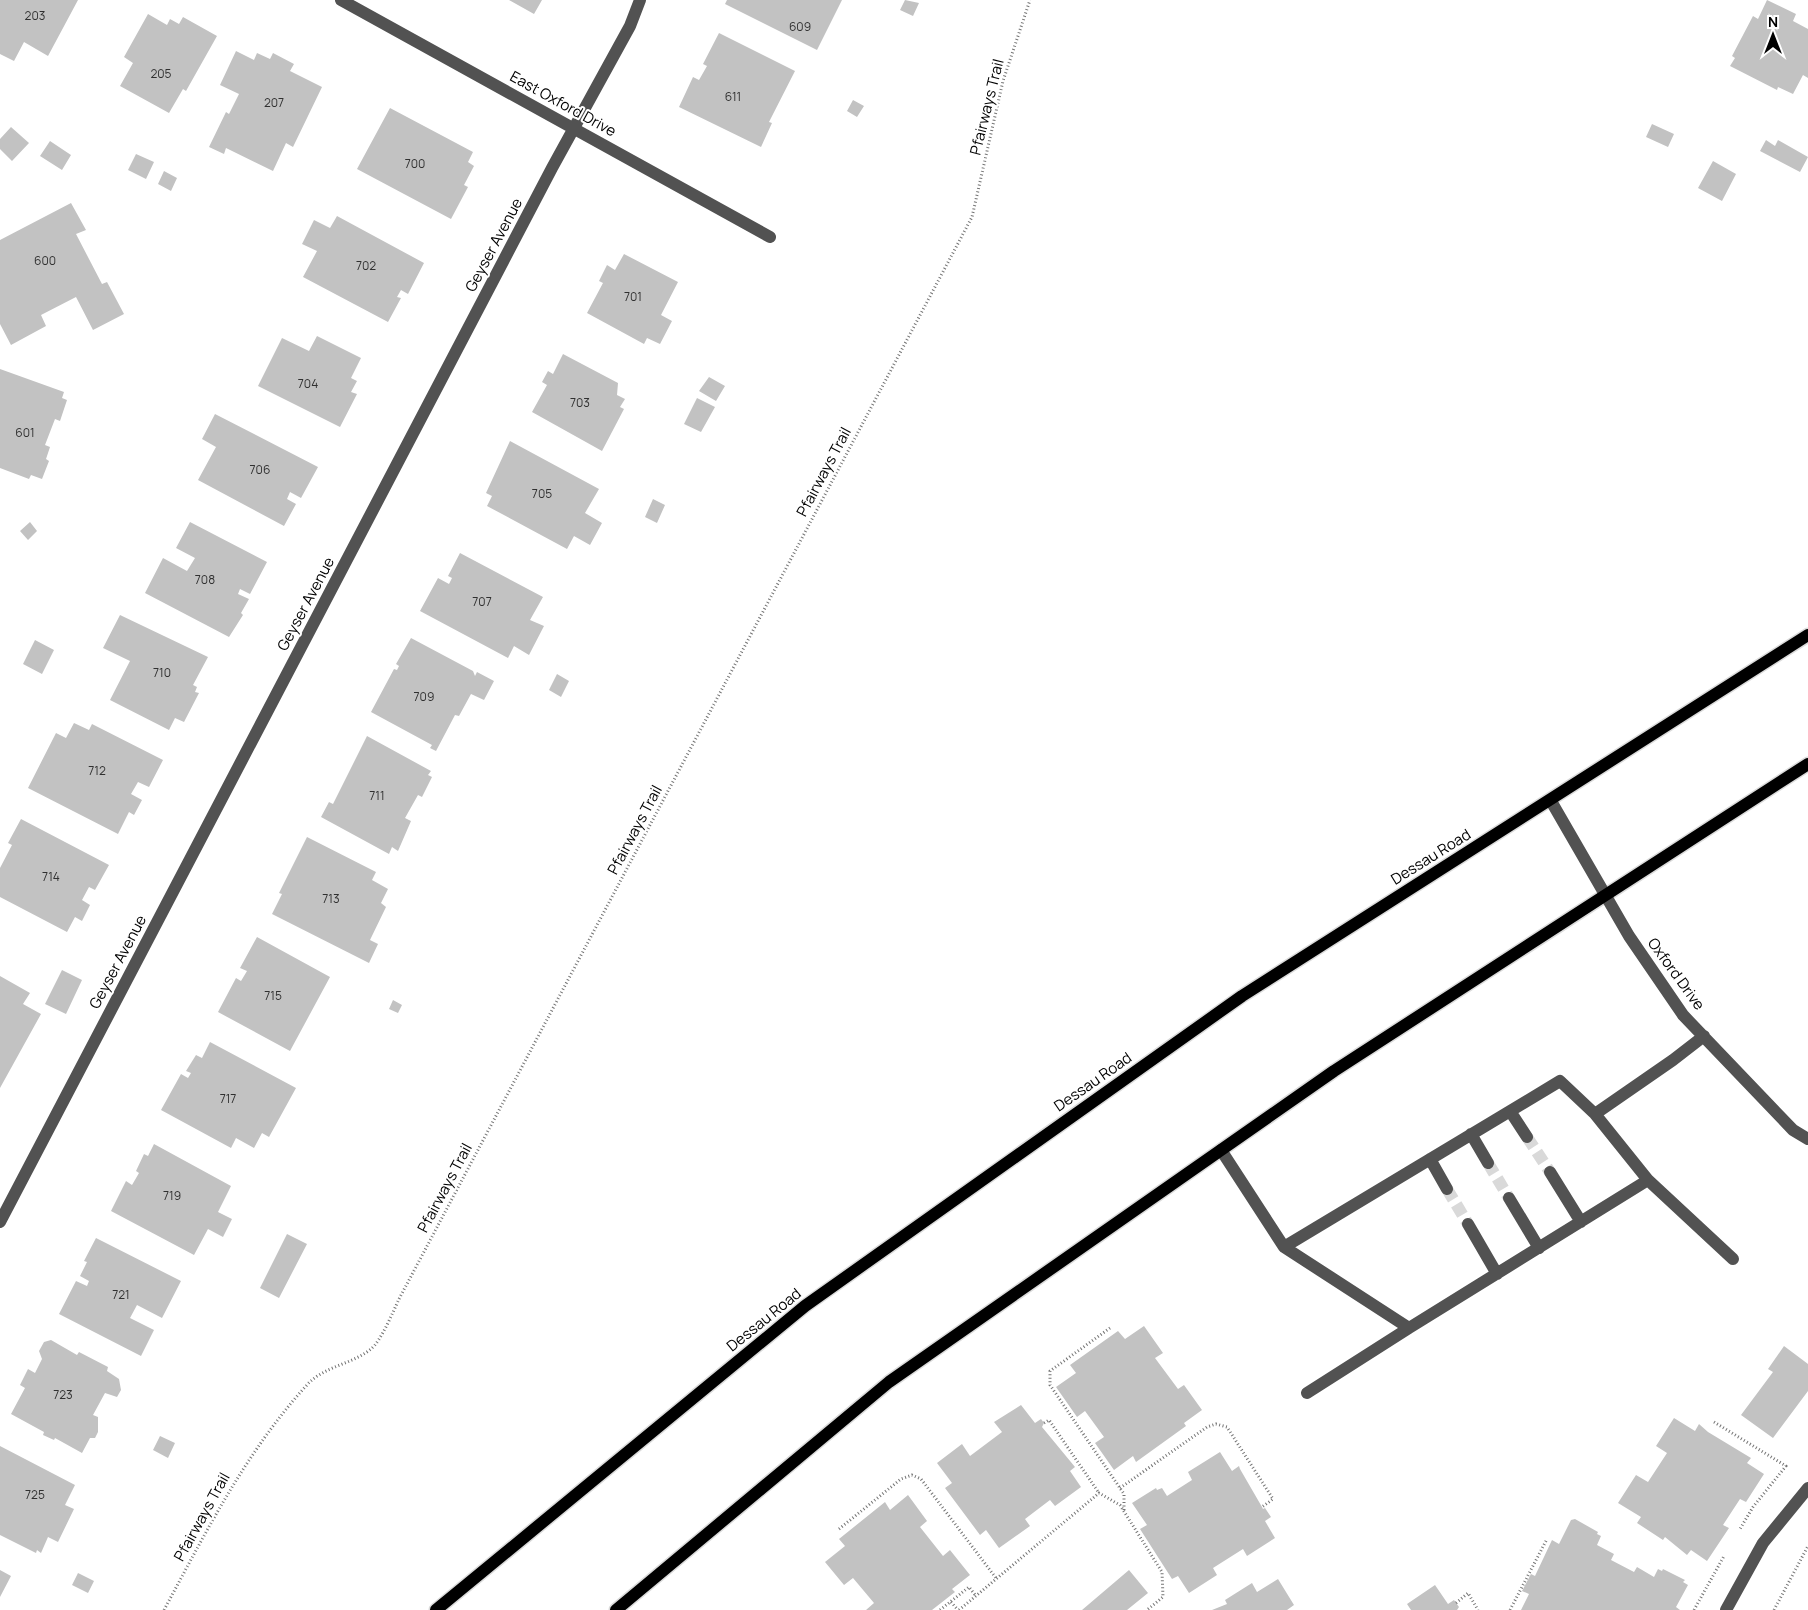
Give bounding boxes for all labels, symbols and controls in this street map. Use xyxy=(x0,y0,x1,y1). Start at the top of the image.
house number: 203 xyxy=(25,7,45,24)
north arrow xyxy=(1748,10,1798,60)
text: N xyxy=(1768,12,1778,31)
house number: 609 xyxy=(789,18,811,35)
street label: Pfairways Trail xyxy=(964,57,1009,157)
house number: 205 xyxy=(150,65,172,82)
street label: East Oxford Drive xyxy=(506,66,620,142)
house number: 611 xyxy=(725,88,741,105)
house number: 207 xyxy=(264,94,284,111)
house number: 700 xyxy=(405,155,425,172)
street label: Geyser Avenue xyxy=(460,194,527,295)
house number: 600 xyxy=(34,252,56,269)
house number: 702 xyxy=(356,257,376,274)
house number: 701 xyxy=(624,288,642,305)
house number: 704 xyxy=(298,375,318,392)
house number: 703 xyxy=(570,394,590,411)
street label: Pfairways Trail xyxy=(791,423,856,520)
house number: 601 xyxy=(15,424,35,441)
house number: 706 xyxy=(250,461,270,478)
house number: 705 xyxy=(532,485,552,502)
street label: Geyser Avenue xyxy=(272,553,339,654)
house number: 708 xyxy=(195,571,215,588)
house number: 707 xyxy=(472,593,492,610)
house number: 710 xyxy=(153,664,171,681)
house number: 709 xyxy=(414,688,434,705)
house number: 712 xyxy=(88,762,106,779)
street label: Pfairways Trail xyxy=(602,781,667,878)
house number: 711 xyxy=(369,787,385,804)
street label: Dessau Road xyxy=(1387,824,1475,889)
house number: 714 xyxy=(42,868,60,885)
house number: 713 xyxy=(322,890,340,907)
street label: Geyser Avenue xyxy=(84,911,151,1012)
street label: Oxford Drive xyxy=(1643,933,1710,1014)
house number: 715 xyxy=(264,987,282,1004)
street label: Dessau Road xyxy=(1050,1047,1136,1116)
house number: 717 xyxy=(220,1090,236,1107)
street label: Pfairways Trail xyxy=(412,1139,477,1236)
house number: 719 xyxy=(163,1187,181,1204)
street label: Dessau Road xyxy=(722,1283,805,1356)
house number: 721 xyxy=(112,1286,130,1303)
house number: 723 xyxy=(53,1386,73,1403)
street label: Pfairways Trail xyxy=(169,1469,235,1565)
house number: 725 xyxy=(25,1486,45,1503)

